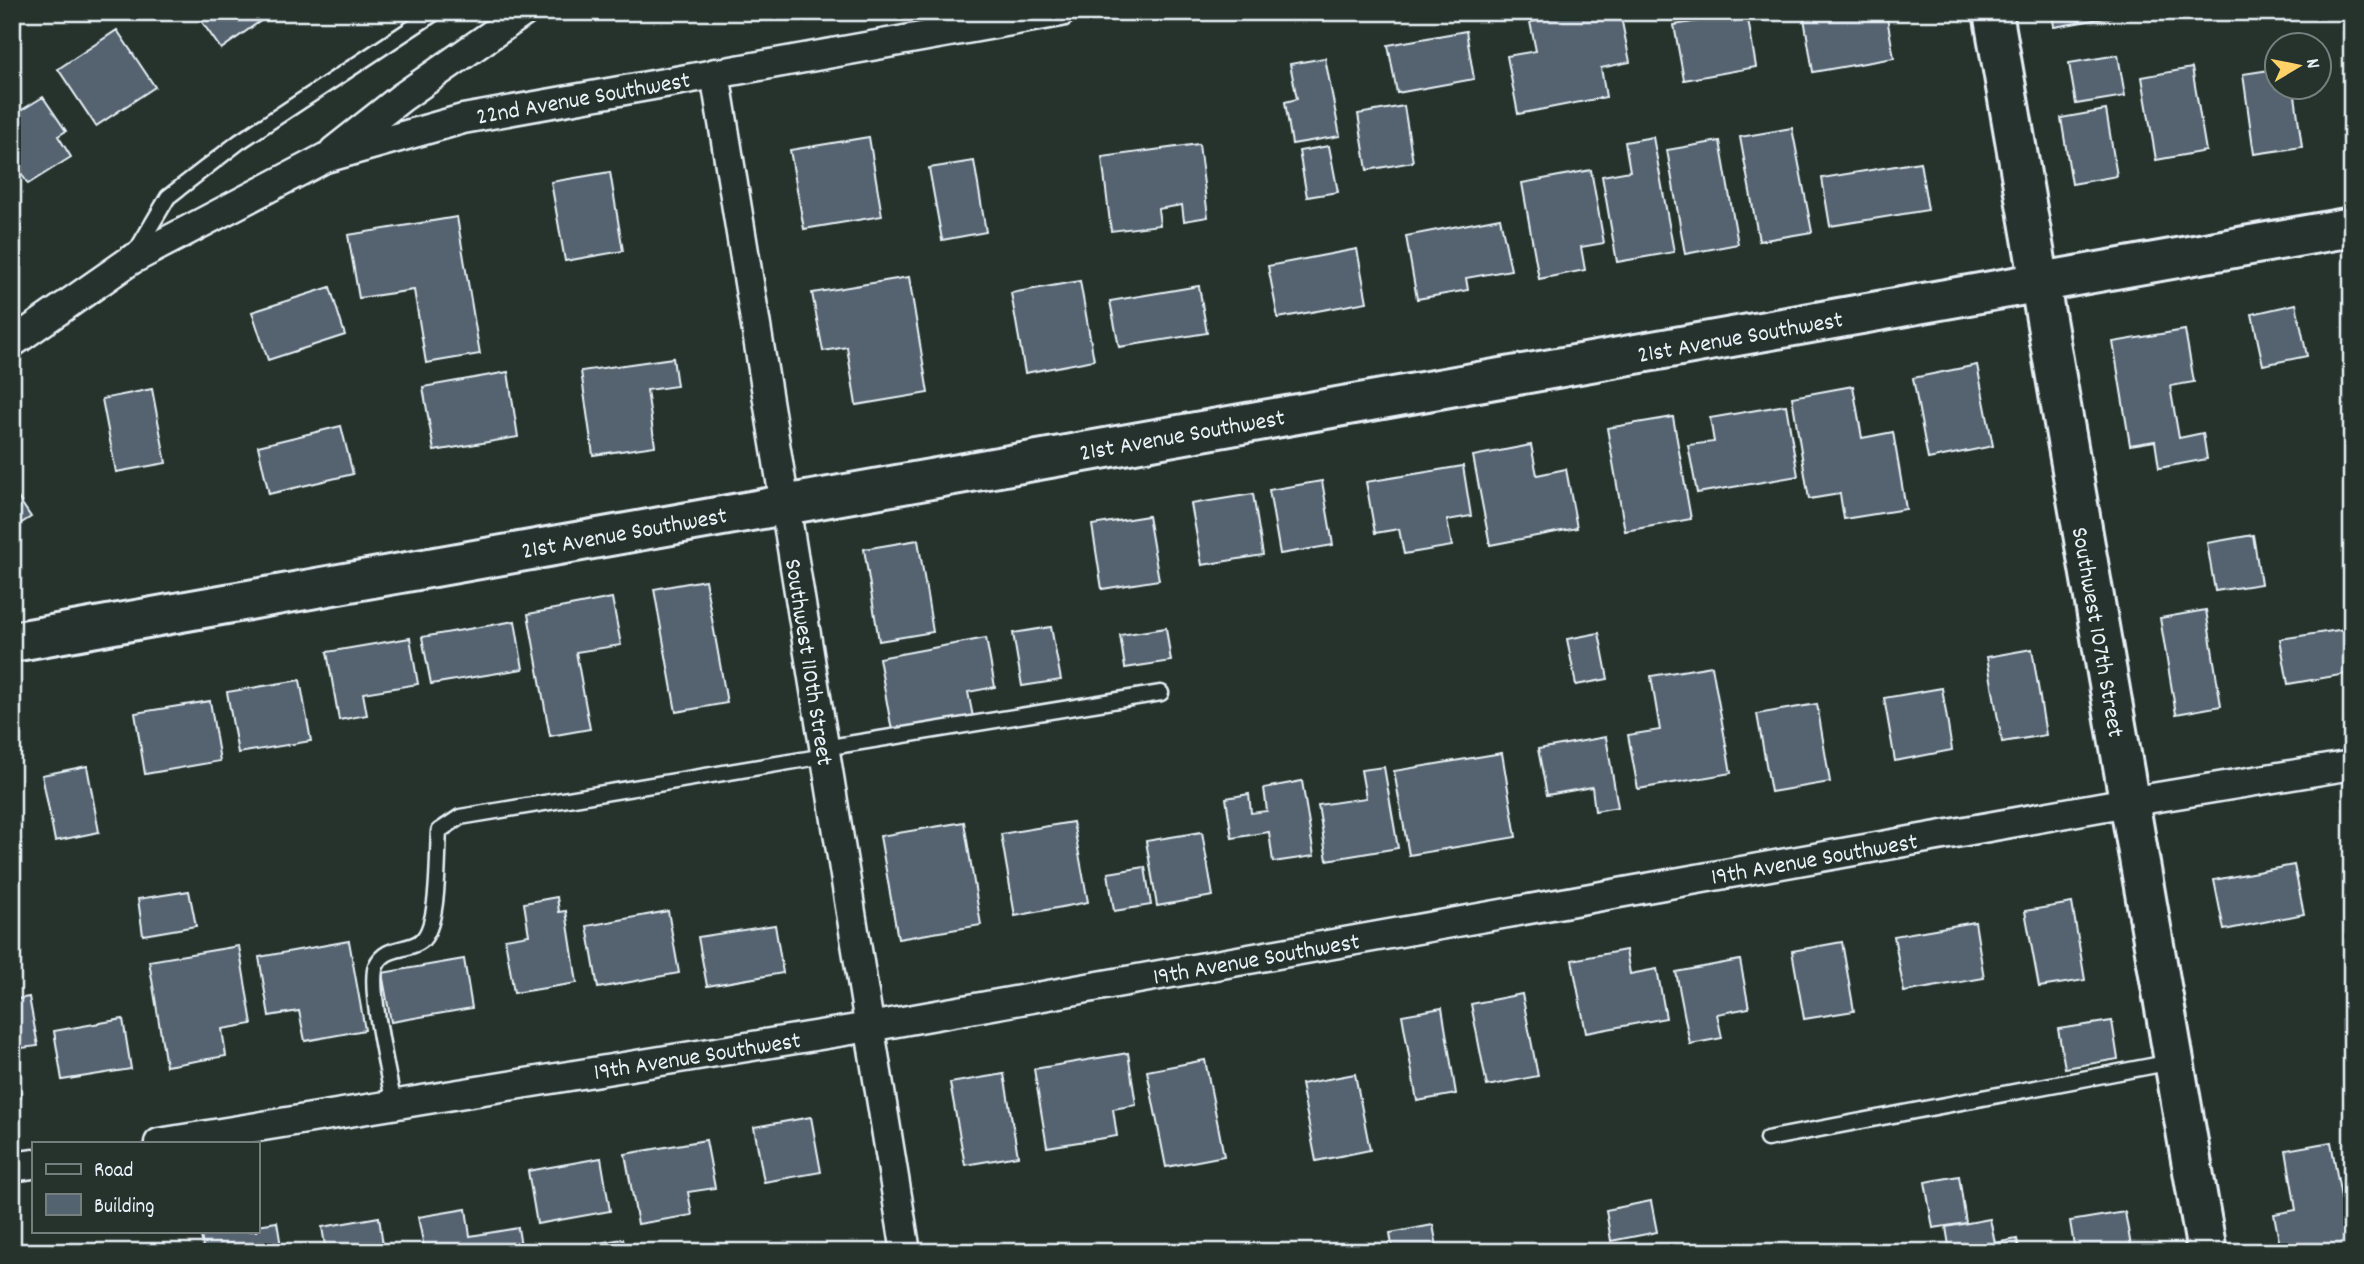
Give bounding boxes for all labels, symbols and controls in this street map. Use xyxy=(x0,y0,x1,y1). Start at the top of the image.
north arrow xyxy=(2262,32,2332,102)
text: N xyxy=(2297,57,2325,71)
street label: 22nd Avenue Southwest xyxy=(474,64,693,135)
street label: 21st Avenue Southwest xyxy=(1635,304,1846,374)
street label: 21st Avenue Southwest xyxy=(1077,402,1288,472)
street label: 21st Avenue Southwest xyxy=(519,500,730,570)
street label: Southwest 107th Street xyxy=(2061,525,2131,741)
street label: Southwest 110th Street xyxy=(774,557,840,769)
street label: 19th Avenue Southwest xyxy=(1709,826,1921,896)
street label: 19th Avenue Southwest xyxy=(1151,926,1363,996)
street label: 19th Avenue Southwest xyxy=(592,1025,804,1091)
legend xyxy=(32,1142,259,1232)
text: Road xyxy=(94,1157,133,1187)
text: Building xyxy=(94,1193,154,1223)

